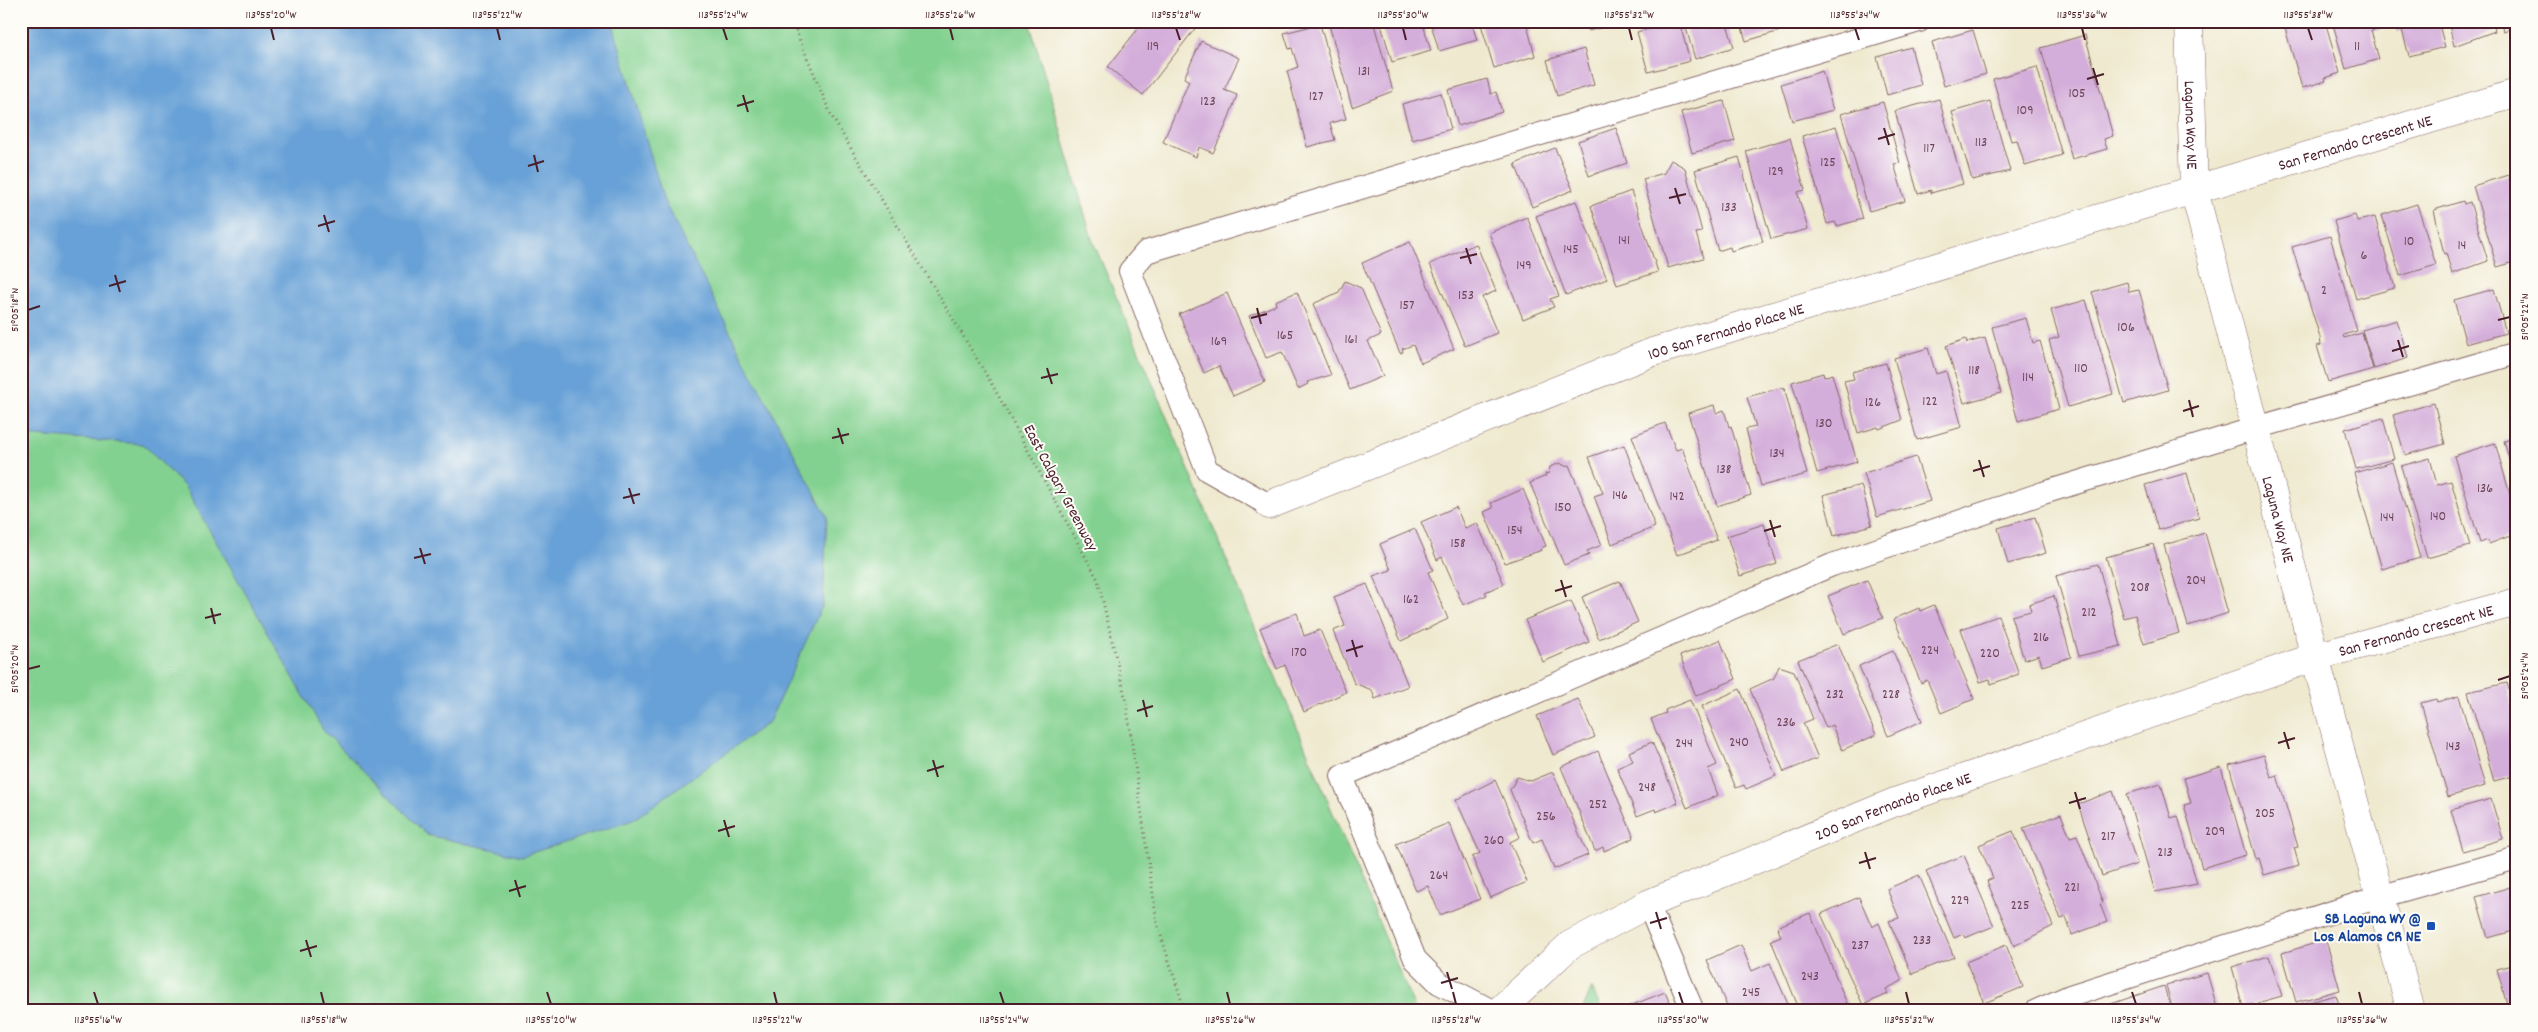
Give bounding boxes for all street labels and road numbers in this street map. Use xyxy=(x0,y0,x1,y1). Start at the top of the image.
street label: Laguna Way NE xyxy=(2177,80,2202,170)
street label: San Fernando Crescent NE xyxy=(2276,110,2436,178)
street label: 100 San Fernando Place NE xyxy=(1645,298,1808,367)
street label: East Calgary Greenway xyxy=(1017,421,1103,556)
street label: Laguna Way NE xyxy=(2255,474,2299,566)
street label: San Fernando Crescent NE xyxy=(2336,600,2497,664)
street label: 200 San Fernando Place NE xyxy=(1812,767,1975,848)

